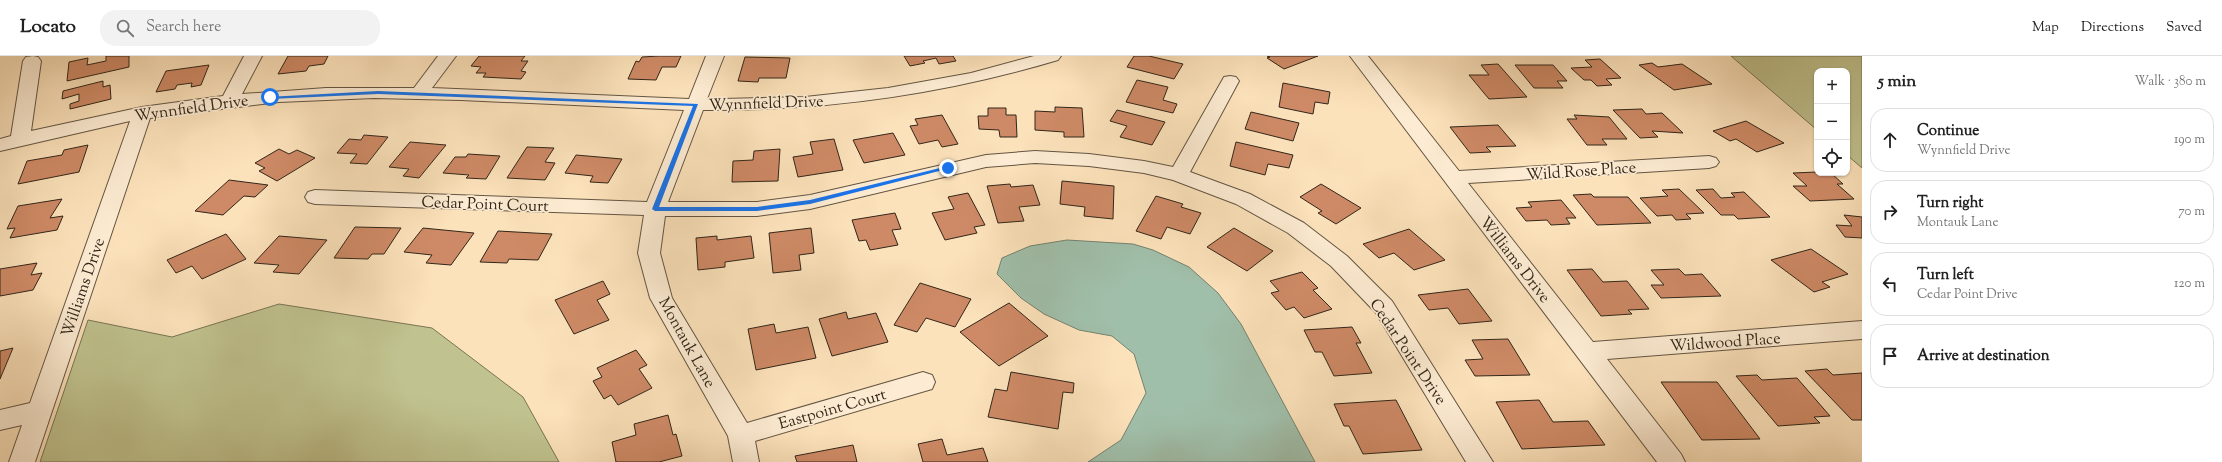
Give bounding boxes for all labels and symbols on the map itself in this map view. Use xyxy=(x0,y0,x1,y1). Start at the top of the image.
route start xyxy=(261,88,279,106)
street label: Wynnfield Drive xyxy=(133,90,250,129)
street label: Wynnfield Drive xyxy=(708,91,824,118)
street label: Wild Rose Place xyxy=(1525,157,1637,188)
route end xyxy=(939,159,957,177)
street label: Cedar Point Court xyxy=(421,192,549,219)
street label: Williams Drive xyxy=(1473,213,1555,308)
street label: Williams Drive xyxy=(57,235,112,341)
street label: Montauk Lane xyxy=(651,294,720,393)
street label: Cedar Point Drive xyxy=(1363,295,1451,410)
street label: Wildwood Place xyxy=(1669,328,1782,359)
street label: Eastpoint Court xyxy=(776,384,890,437)

